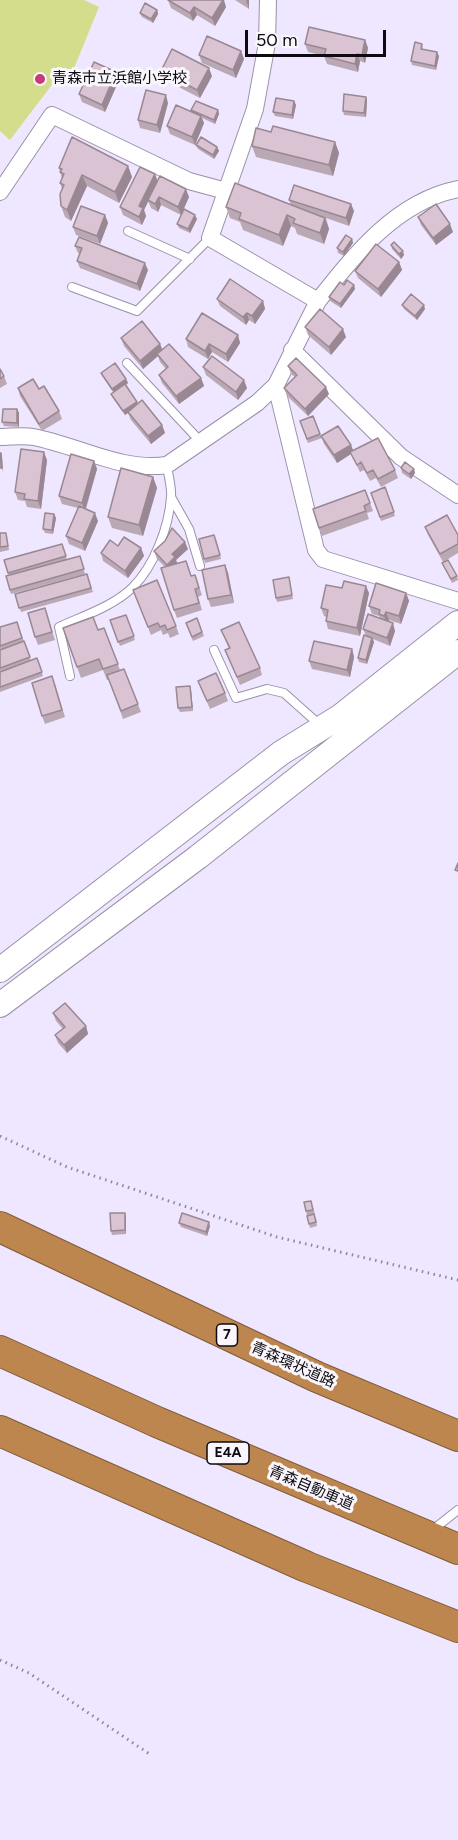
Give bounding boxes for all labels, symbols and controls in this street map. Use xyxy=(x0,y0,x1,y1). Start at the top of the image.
scale bar xyxy=(248,18,389,56)
text: 50 m xyxy=(256,29,298,51)
place label: 青森市立浜館小学校 xyxy=(52,70,187,88)
marker: 青森市立浜館小学校 xyxy=(33,72,47,86)
road number: 7 xyxy=(216,1324,238,1346)
street label: 青森環状道路 xyxy=(248,1338,338,1392)
road number: E4A xyxy=(207,1442,249,1464)
street label: 青森自動車道 xyxy=(266,1462,356,1514)

